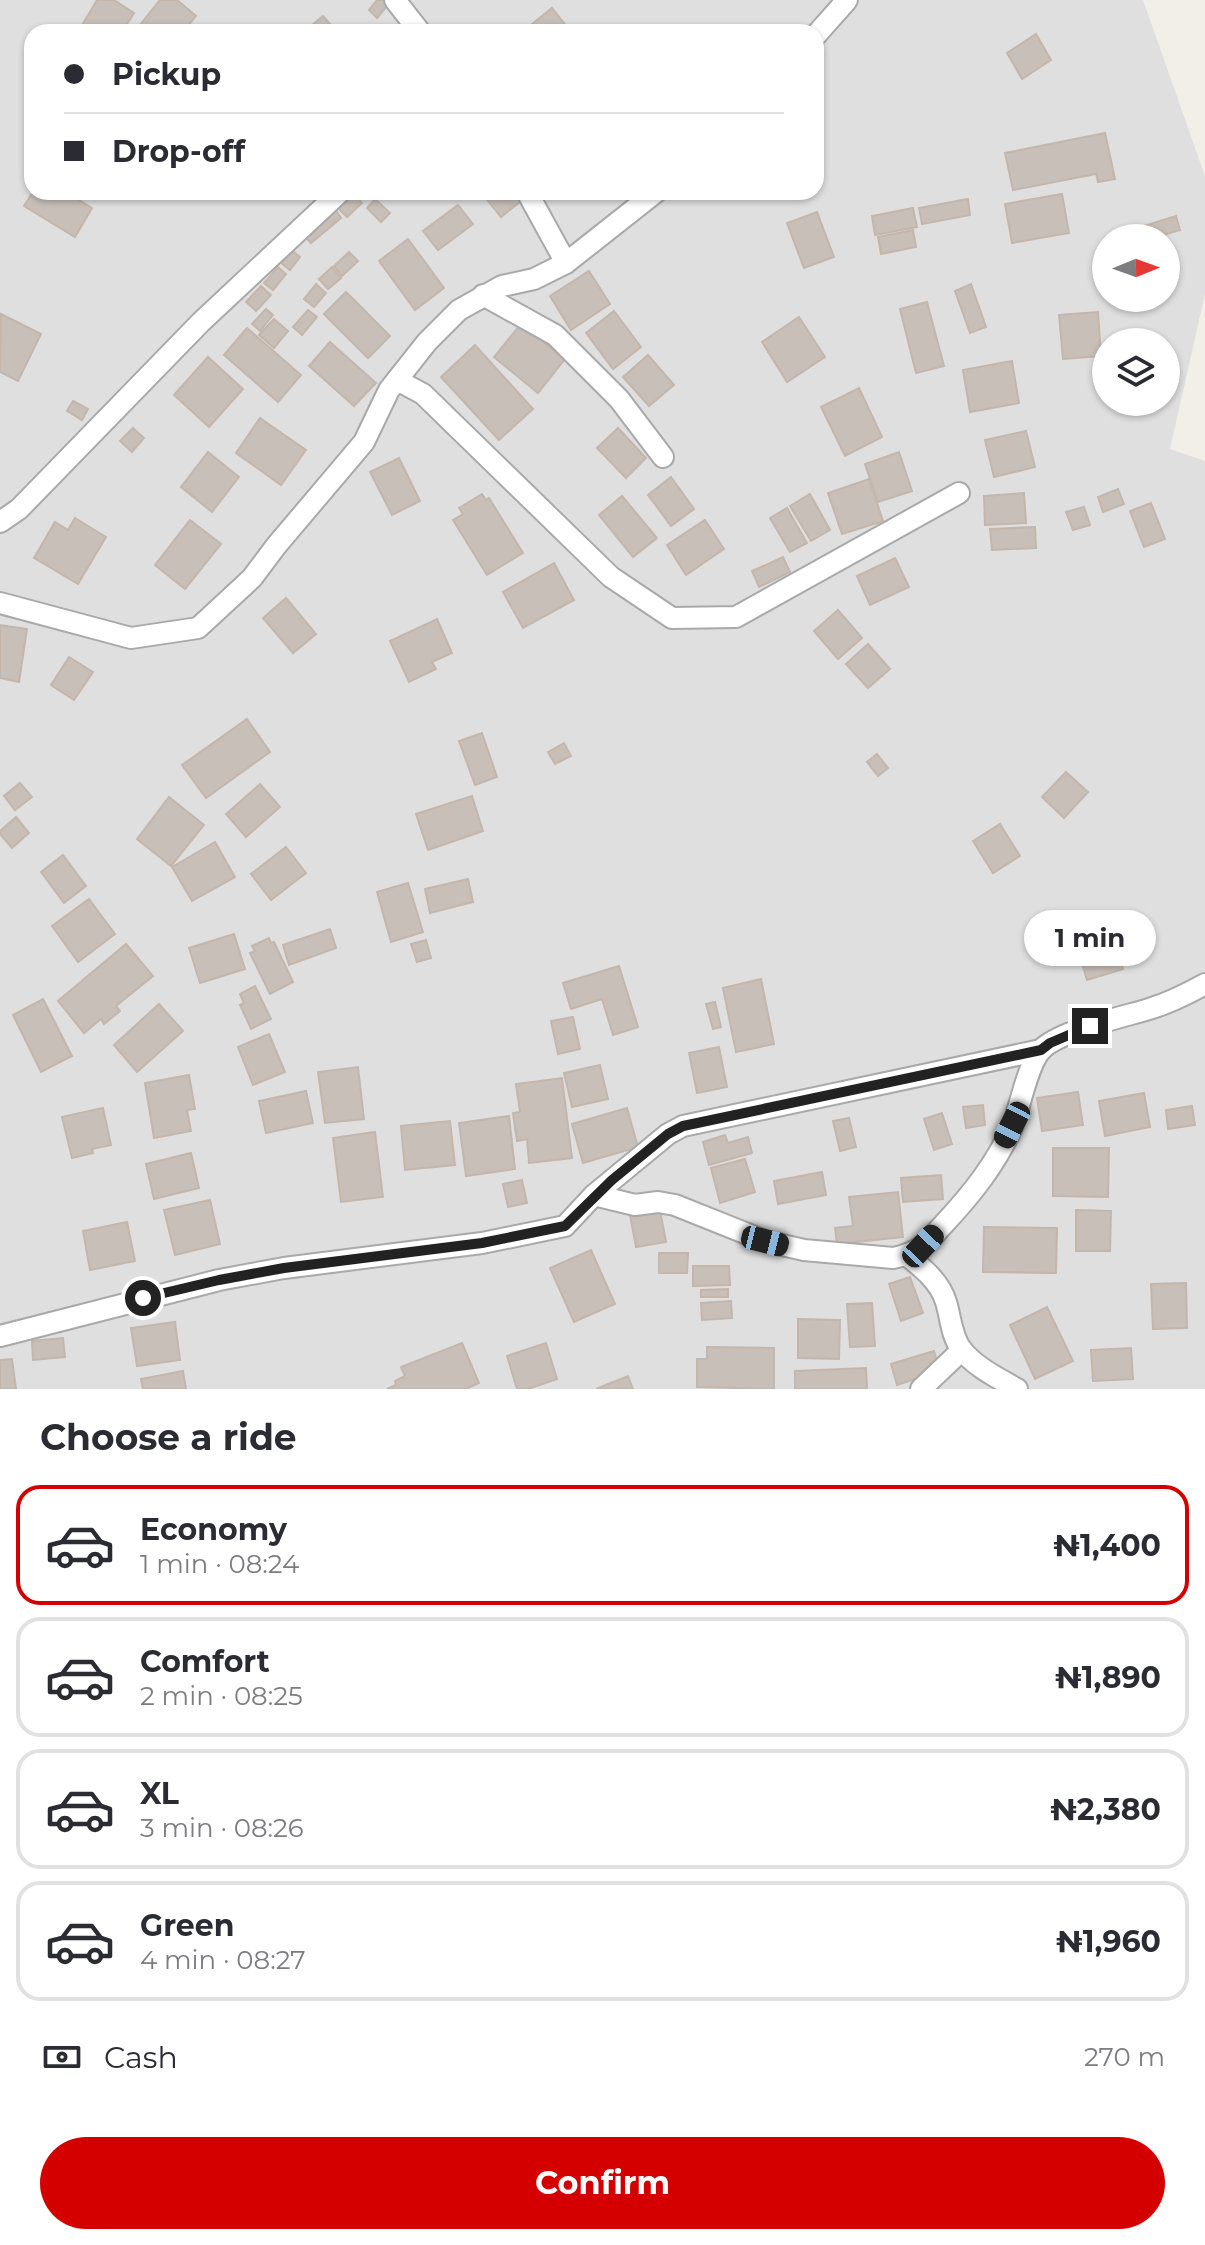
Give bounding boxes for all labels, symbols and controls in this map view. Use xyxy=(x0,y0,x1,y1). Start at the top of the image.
text: Pickup xyxy=(112,56,221,93)
text: Drop-off xyxy=(112,133,245,170)
north arrow xyxy=(1092,224,1180,312)
map controls xyxy=(1092,224,1180,416)
button: layers xyxy=(1092,328,1180,416)
callout: 1 min xyxy=(1024,910,1156,966)
text: 1 min xyxy=(1055,922,1125,954)
route end xyxy=(1072,1008,1108,1044)
car xyxy=(990,1098,1034,1152)
car xyxy=(898,1220,948,1272)
car xyxy=(739,1224,791,1258)
route start xyxy=(125,1280,161,1316)
text: Choose a ride xyxy=(40,1415,297,1459)
icon: car xyxy=(44,1509,116,1581)
text: Economy xyxy=(140,1511,287,1548)
text: ₦1,400 xyxy=(1053,1527,1161,1564)
text: 1 min · 08:24 xyxy=(140,1548,299,1580)
icon: car xyxy=(44,1641,116,1713)
text: Comfort xyxy=(140,1643,270,1680)
text: ₦1,890 xyxy=(1055,1659,1161,1696)
text: 2 min · 08:25 xyxy=(140,1680,303,1712)
icon: car xyxy=(44,1773,116,1845)
text: XL xyxy=(140,1775,179,1812)
text: ₦2,380 xyxy=(1050,1791,1161,1828)
text: 3 min · 08:26 xyxy=(140,1812,304,1844)
icon: car xyxy=(44,1905,116,1977)
text: Green xyxy=(140,1907,234,1944)
text: ₦1,960 xyxy=(1056,1923,1161,1960)
text: 4 min · 08:27 xyxy=(140,1944,306,1976)
icon: cash xyxy=(40,2035,84,2079)
text: Cash xyxy=(104,2039,178,2076)
text: 270 m xyxy=(1084,2041,1165,2073)
button: Confirm xyxy=(40,2137,1165,2229)

